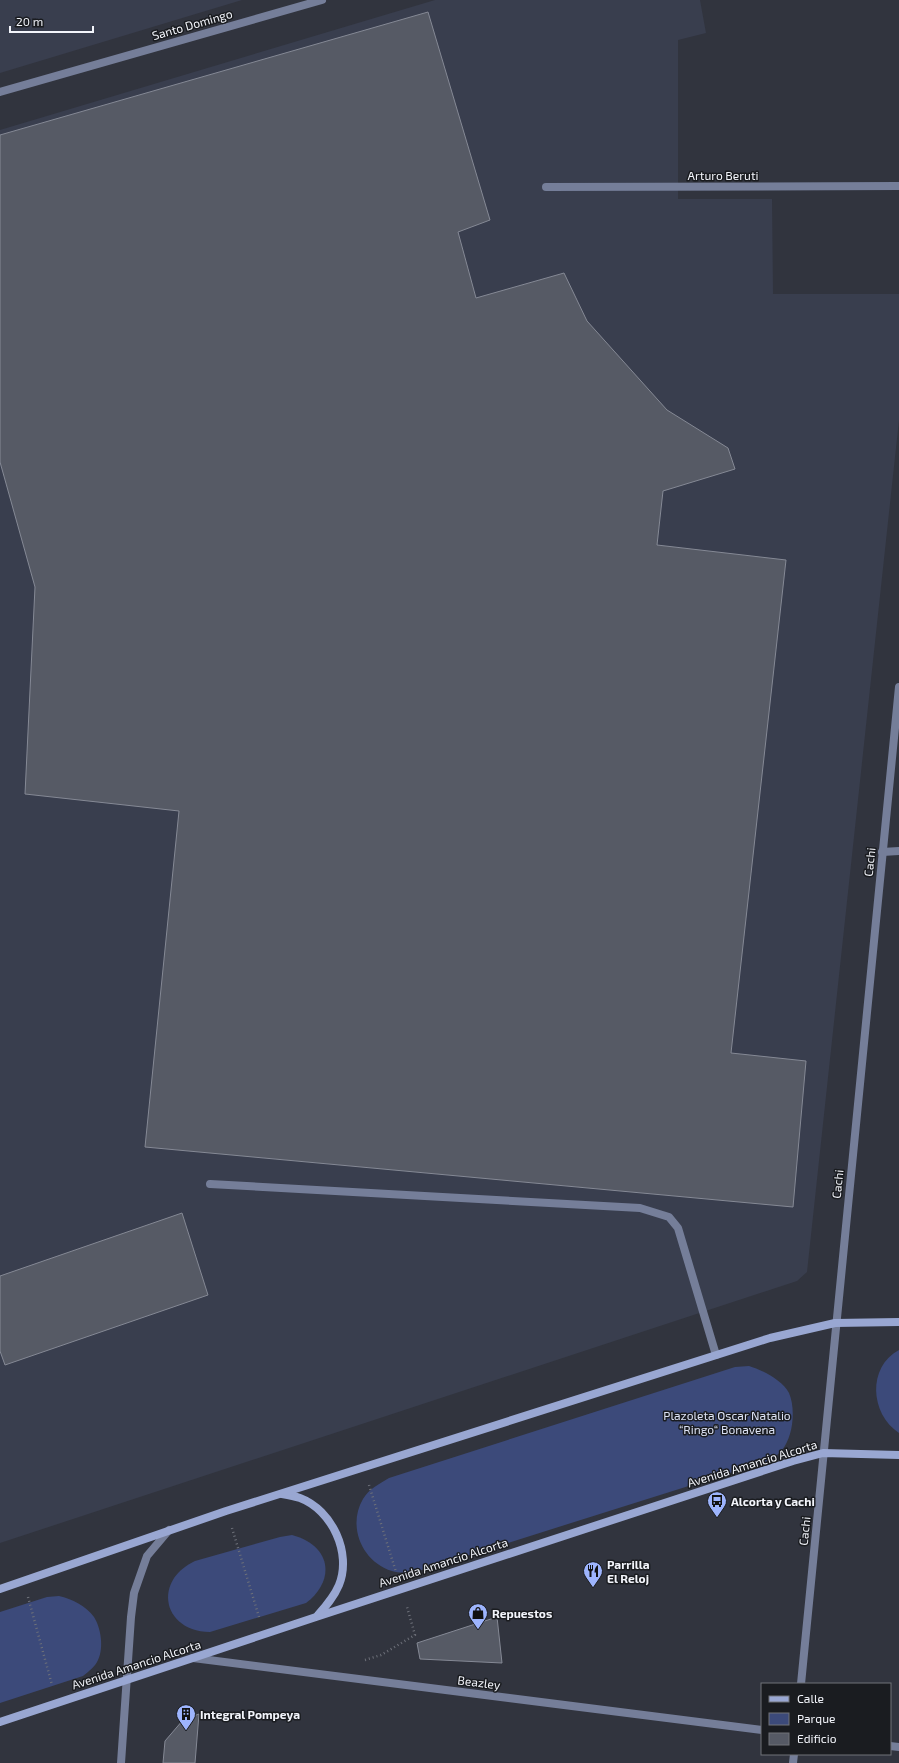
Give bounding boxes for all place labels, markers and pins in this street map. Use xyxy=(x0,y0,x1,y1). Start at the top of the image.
bus stop icon: Alcorta y Cachi xyxy=(706,1490,728,1518)
place label: Alcorta y Cachi xyxy=(731,1494,815,1509)
place label: Parrilla El Reloj xyxy=(607,1557,650,1586)
restaurant icon: Parrilla El Reloj xyxy=(582,1560,604,1588)
shop icon: Repuestos xyxy=(467,1602,489,1630)
place label: Repuestos xyxy=(492,1606,552,1620)
building icon: Integral Pompeya xyxy=(175,1703,197,1731)
place label: Integral Pompeya xyxy=(200,1707,300,1722)

